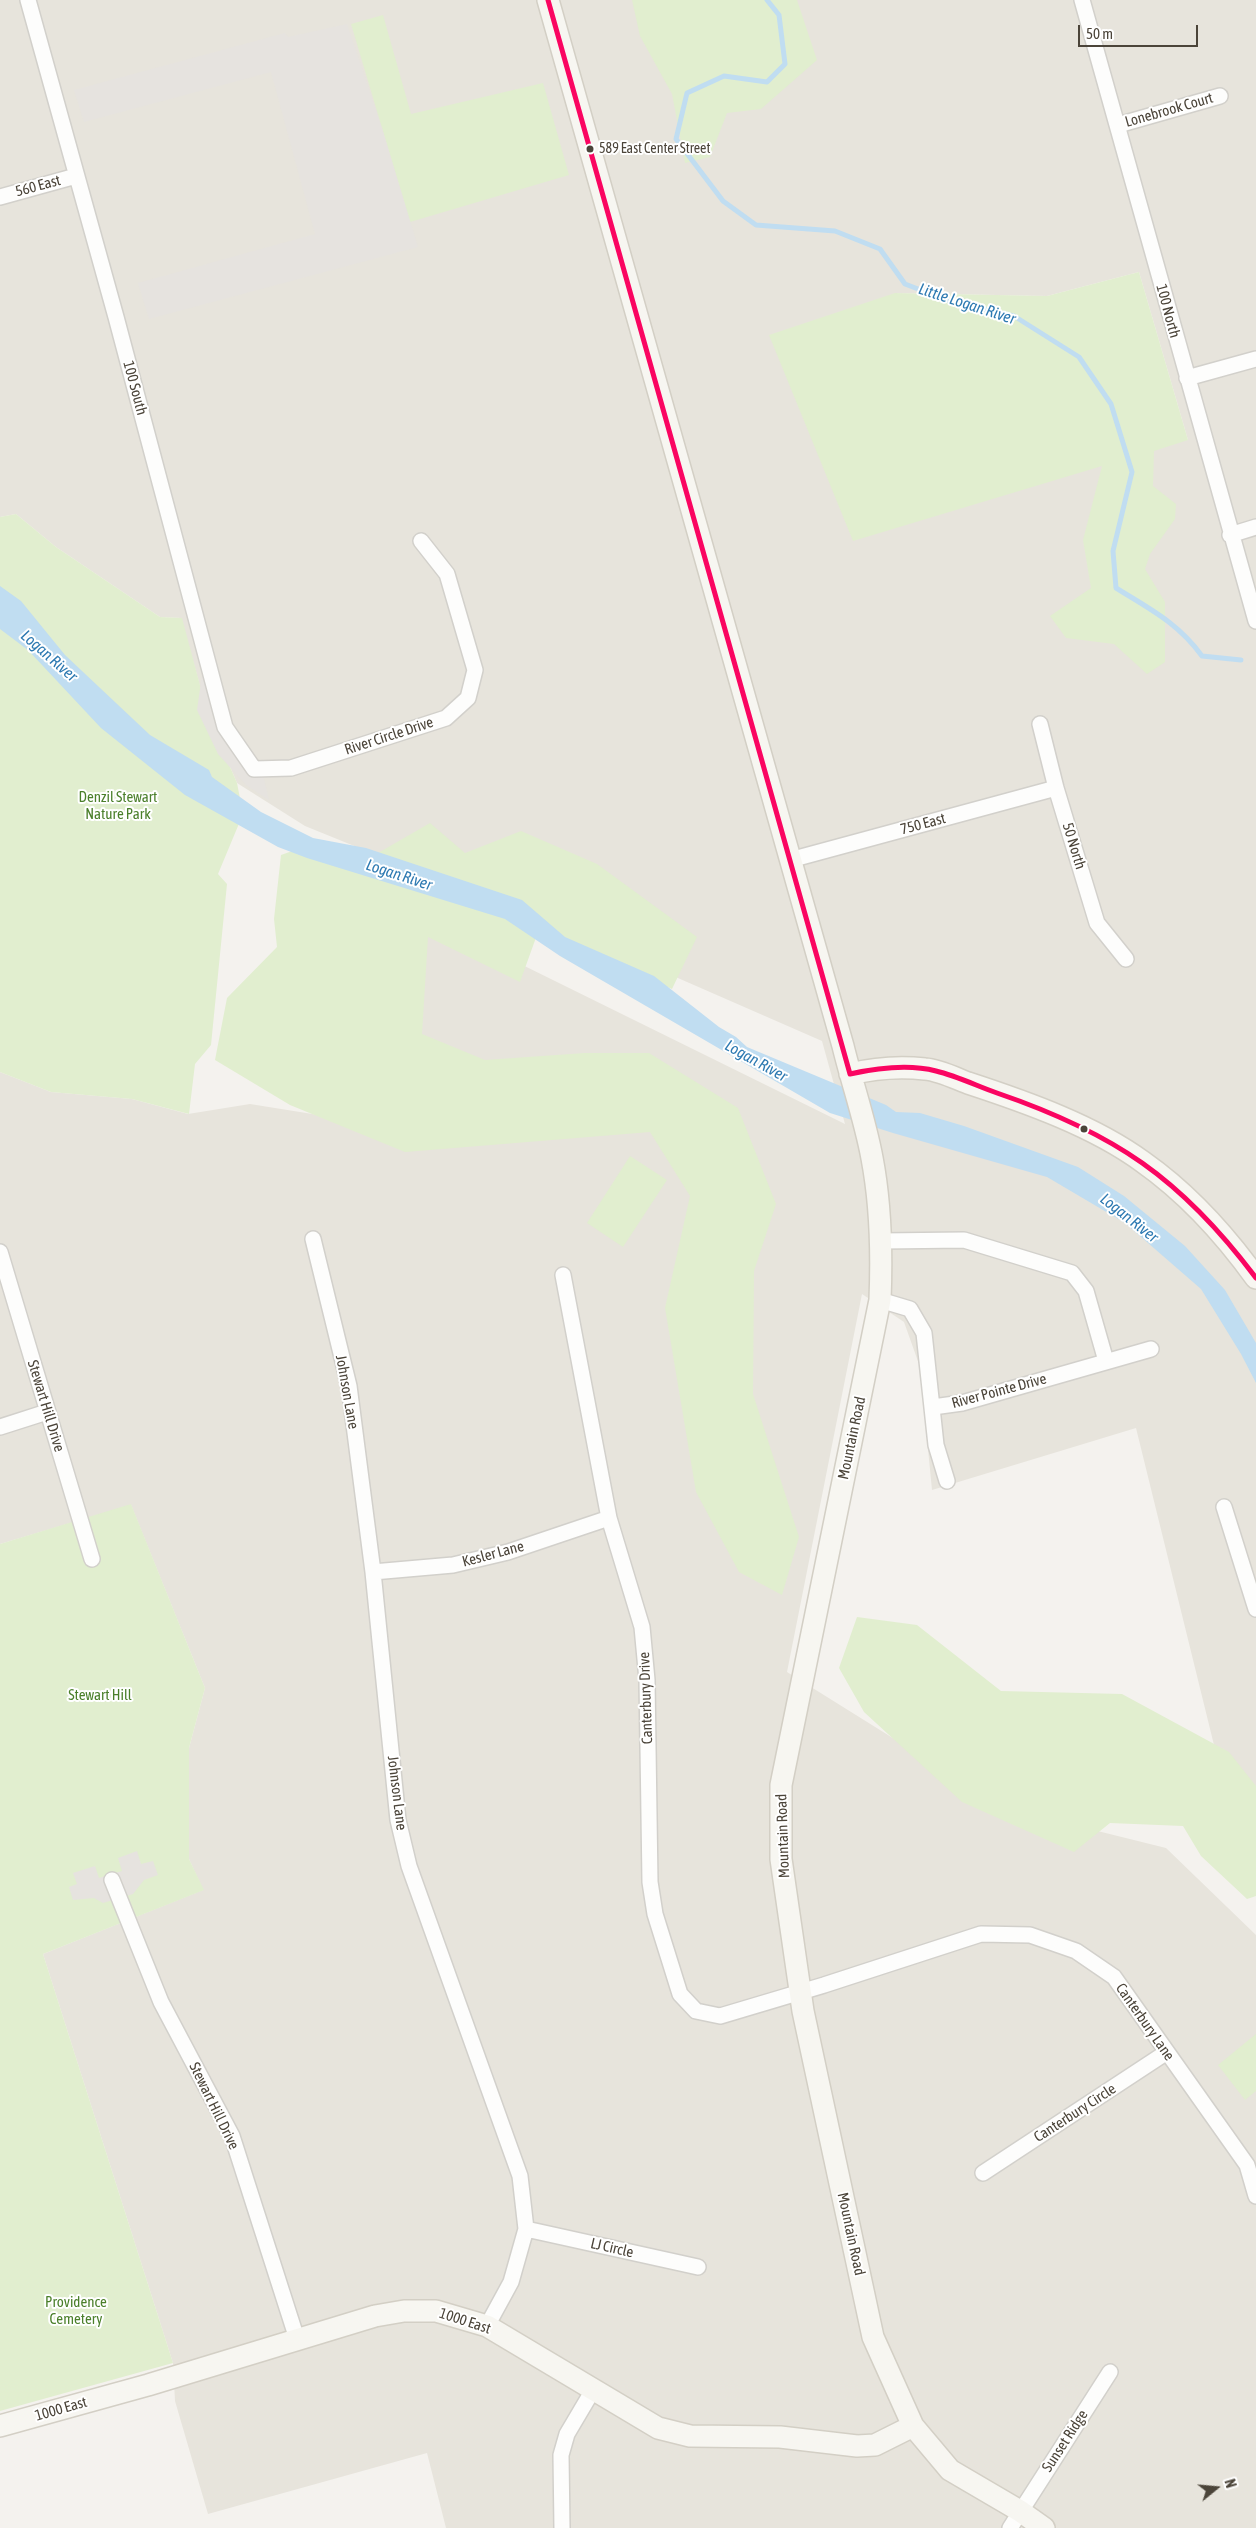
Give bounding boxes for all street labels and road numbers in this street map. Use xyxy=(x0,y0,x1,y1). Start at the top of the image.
street label: Lonebrook Court xyxy=(1123,89,1215,131)
street label: 560 East xyxy=(13,171,63,201)
street label: 100 North xyxy=(1152,282,1184,340)
street label: 100 South xyxy=(119,359,151,417)
street label: River Circle Drive xyxy=(342,713,436,759)
street label: 750 East xyxy=(898,809,948,839)
street label: 50 North xyxy=(1058,820,1090,872)
street label: Johnson Lane xyxy=(332,1354,362,1430)
street label: Stewart Hill Drive xyxy=(24,1358,68,1454)
street label: River Pointe Drive xyxy=(950,1370,1048,1412)
street label: Mountain Road xyxy=(834,1395,870,1481)
street label: Kesler Lane xyxy=(460,1537,526,1571)
street label: Canterbury Drive xyxy=(635,1651,657,1745)
street label: Johnson Lane xyxy=(384,1755,410,1831)
street label: Mountain Road xyxy=(773,1794,793,1878)
street label: Canterbury Lane xyxy=(1112,1980,1178,2064)
street label: Stewart Hill Drive xyxy=(185,2059,243,2153)
street label: Canterbury Circle xyxy=(1031,2080,1119,2146)
street label: Mountain Road xyxy=(833,2191,869,2277)
street label: LJ Circle xyxy=(589,2234,635,2262)
street label: 1000 East xyxy=(437,2304,493,2338)
street label: 1000 East xyxy=(33,2393,89,2425)
street label: Sunset Ridge xyxy=(1038,2407,1092,2475)

